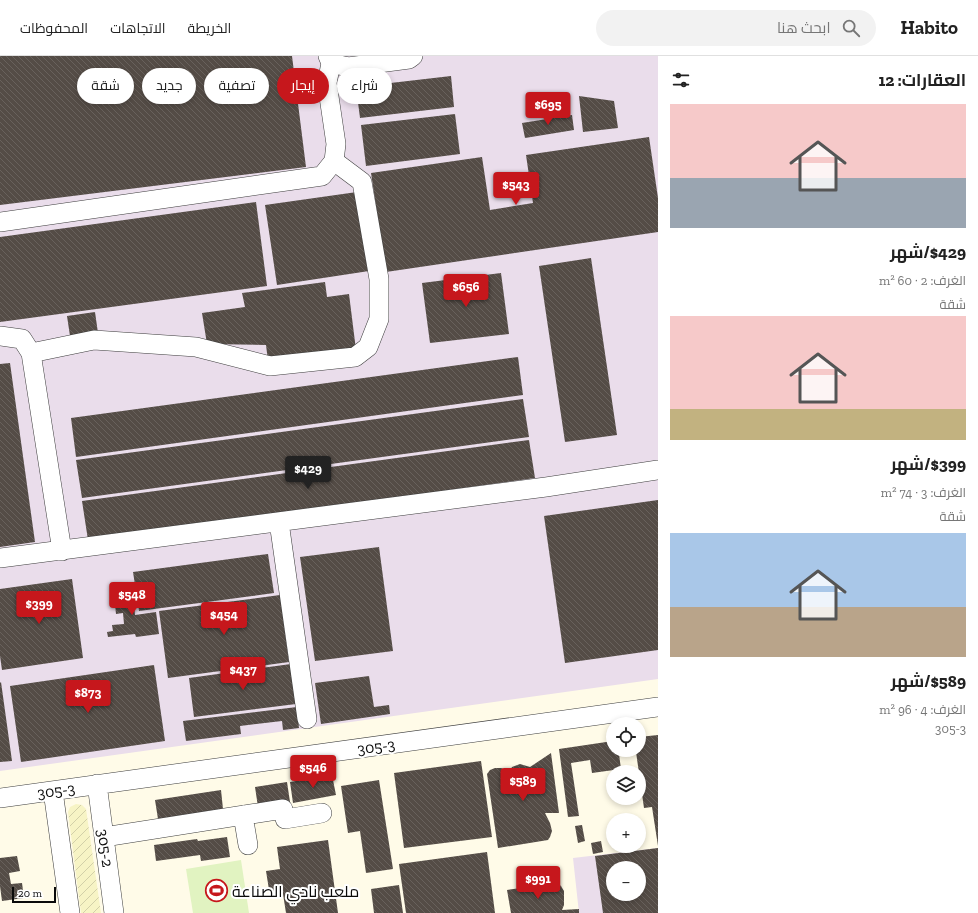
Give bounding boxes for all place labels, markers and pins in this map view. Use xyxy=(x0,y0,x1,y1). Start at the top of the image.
pin: $695 xyxy=(524,92,572,126)
pin: $543 xyxy=(492,172,540,206)
pin: $656 xyxy=(442,274,490,308)
pin: $429 xyxy=(284,456,332,490)
pin: $548 xyxy=(108,582,156,616)
pin: $399 xyxy=(15,591,63,625)
pin: $454 xyxy=(200,602,248,636)
pin: $437 xyxy=(219,657,267,691)
pin: $873 xyxy=(64,680,112,714)
pin: $546 xyxy=(289,755,337,789)
pin: $589 xyxy=(499,768,547,802)
pin: $991 xyxy=(514,866,562,900)
sports icon: ملعب نادي الصناعة xyxy=(204,878,230,904)
place label: ملعب نادي الصناعة xyxy=(232,882,359,905)

